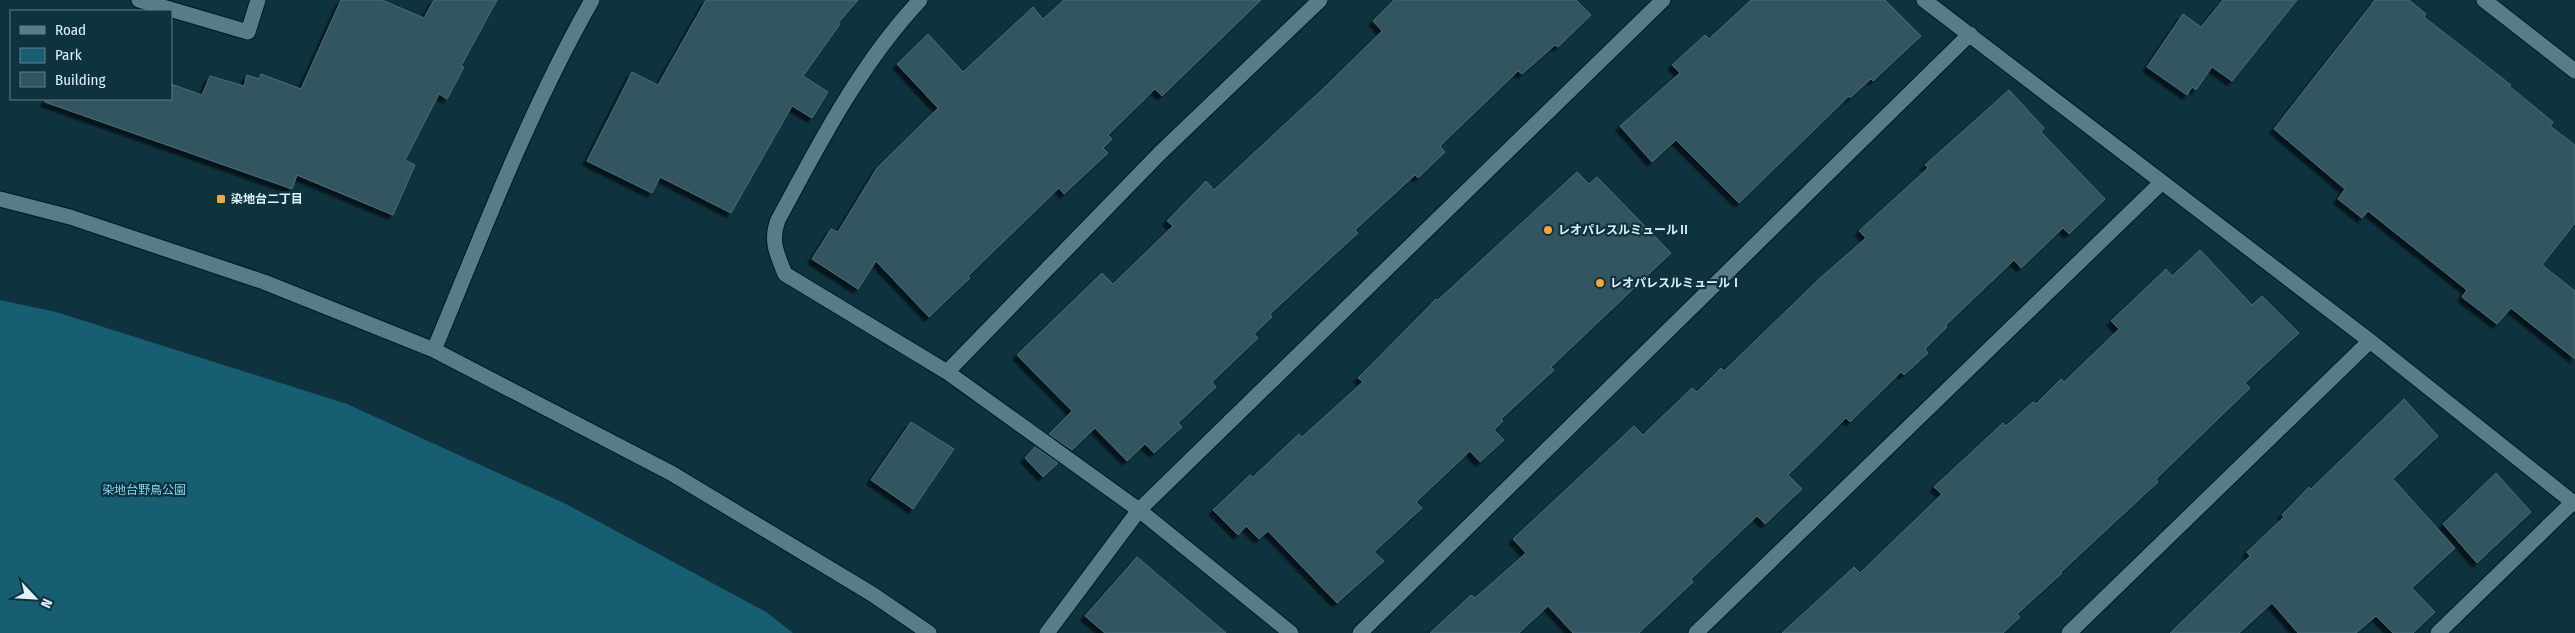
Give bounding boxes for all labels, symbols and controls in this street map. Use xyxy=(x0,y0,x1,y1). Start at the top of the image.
legend xyxy=(10,10,172,100)
text: Road xyxy=(55,21,86,39)
text: Park xyxy=(55,46,82,64)
text: Building xyxy=(55,71,106,89)
place label: 染地台二丁目 xyxy=(231,192,303,206)
marker: 染地台二丁目 xyxy=(215,193,227,205)
place label: レオパレスルミュールⅡ xyxy=(1558,223,1690,237)
marker: レオパレスルミュールⅡ xyxy=(1542,224,1554,236)
place label: レオパレスルミュールⅠ xyxy=(1610,276,1742,290)
marker: レオパレスルミュールⅠ xyxy=(1594,277,1606,289)
park label: 染地台野鳥公園 xyxy=(102,483,186,497)
north arrow xyxy=(10,573,60,623)
text: N xyxy=(37,596,56,611)

